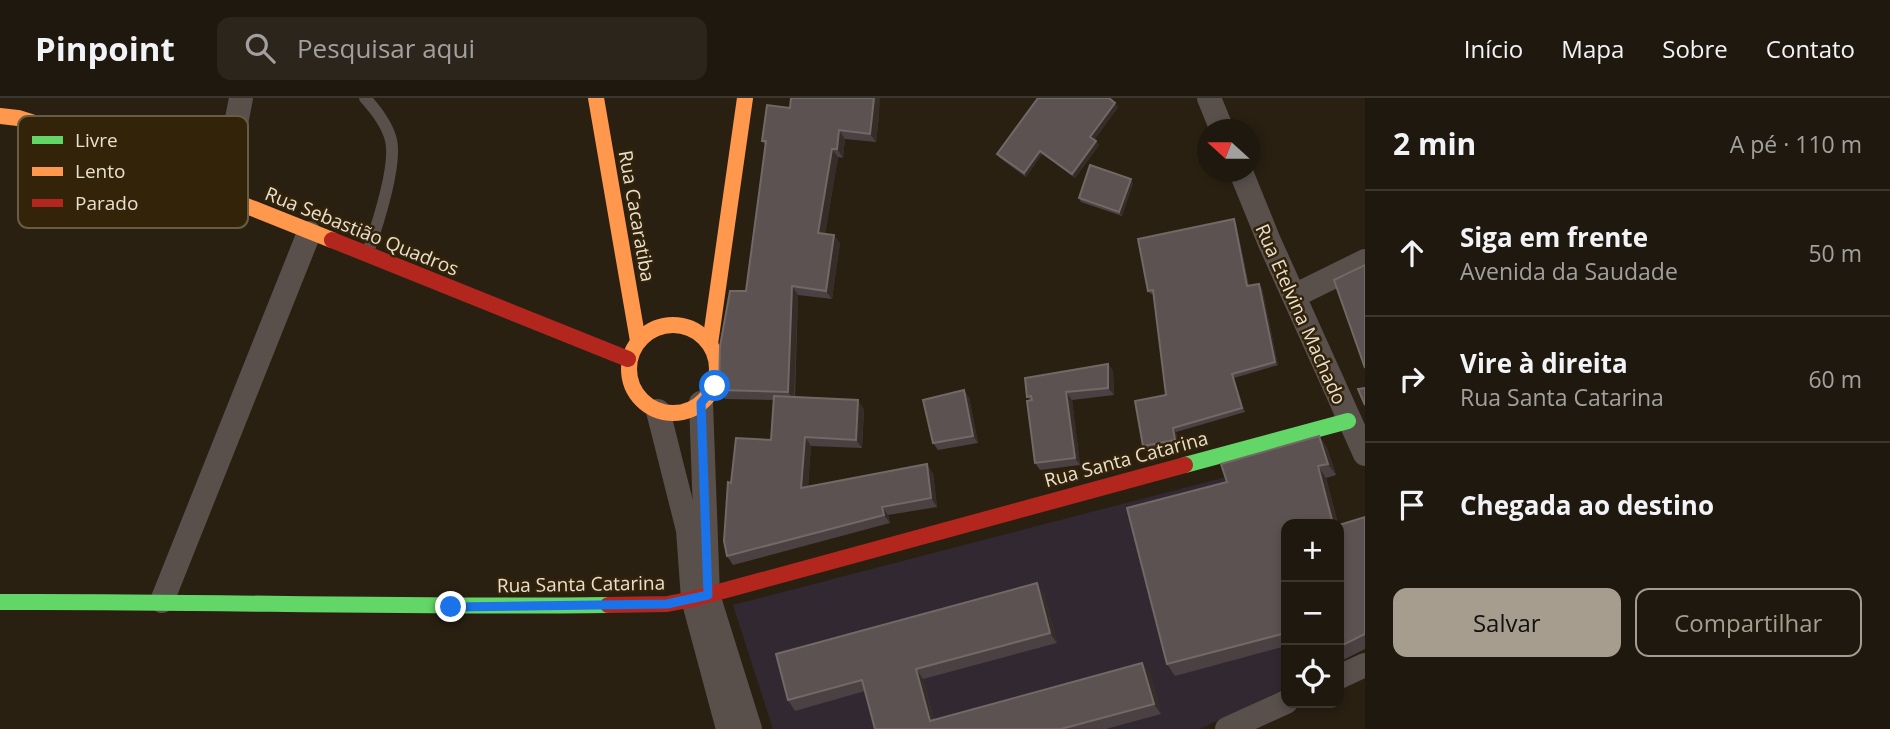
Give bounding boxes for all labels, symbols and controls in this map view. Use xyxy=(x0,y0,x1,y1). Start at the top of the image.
search box xyxy=(217,17,707,80)
text: Pinpoint xyxy=(35,26,175,71)
icon: search xyxy=(241,29,279,67)
text: Pesquisar aqui xyxy=(297,30,475,66)
text: Início xyxy=(1464,32,1523,65)
text: Mapa xyxy=(1561,32,1624,65)
text: Sobre xyxy=(1662,32,1728,65)
text: Contato xyxy=(1766,32,1855,65)
legend xyxy=(18,116,248,228)
north arrow xyxy=(1197,119,1260,182)
text: 2 min xyxy=(1393,123,1476,164)
text: Livre xyxy=(75,127,118,153)
text: A pé · 110 m xyxy=(1730,128,1862,160)
street label: Rua Cacaratiba xyxy=(613,148,661,284)
text: Lento xyxy=(75,158,125,184)
street label: Rua Sebastião Quadros xyxy=(261,180,463,282)
text: Parado xyxy=(75,190,138,216)
text: Siga em frente xyxy=(1460,219,1648,255)
street label: Rua Etelvina Machado xyxy=(1249,220,1353,408)
icon: ahead xyxy=(1393,234,1431,272)
text: 50 m xyxy=(1808,237,1862,269)
text: Avenida da Saudade xyxy=(1460,255,1678,287)
text: Vire à direita xyxy=(1460,345,1628,381)
icon: right xyxy=(1393,360,1431,398)
text: 60 m xyxy=(1808,363,1862,395)
route start xyxy=(699,370,730,401)
text: Rua Santa Catarina xyxy=(1460,381,1664,413)
street label: Rua Santa Catarina xyxy=(1041,425,1211,493)
icon: arrive xyxy=(1393,486,1431,524)
text: Chegada ao destino xyxy=(1460,487,1714,523)
map controls xyxy=(1281,519,1344,708)
button: + xyxy=(1281,519,1344,582)
street label: Rua Santa Catarina xyxy=(497,570,665,598)
button: − xyxy=(1281,582,1344,645)
button: Salvar xyxy=(1393,588,1621,657)
button: Compartilhar xyxy=(1635,588,1862,657)
route end xyxy=(435,591,466,622)
button: locate xyxy=(1281,645,1344,708)

